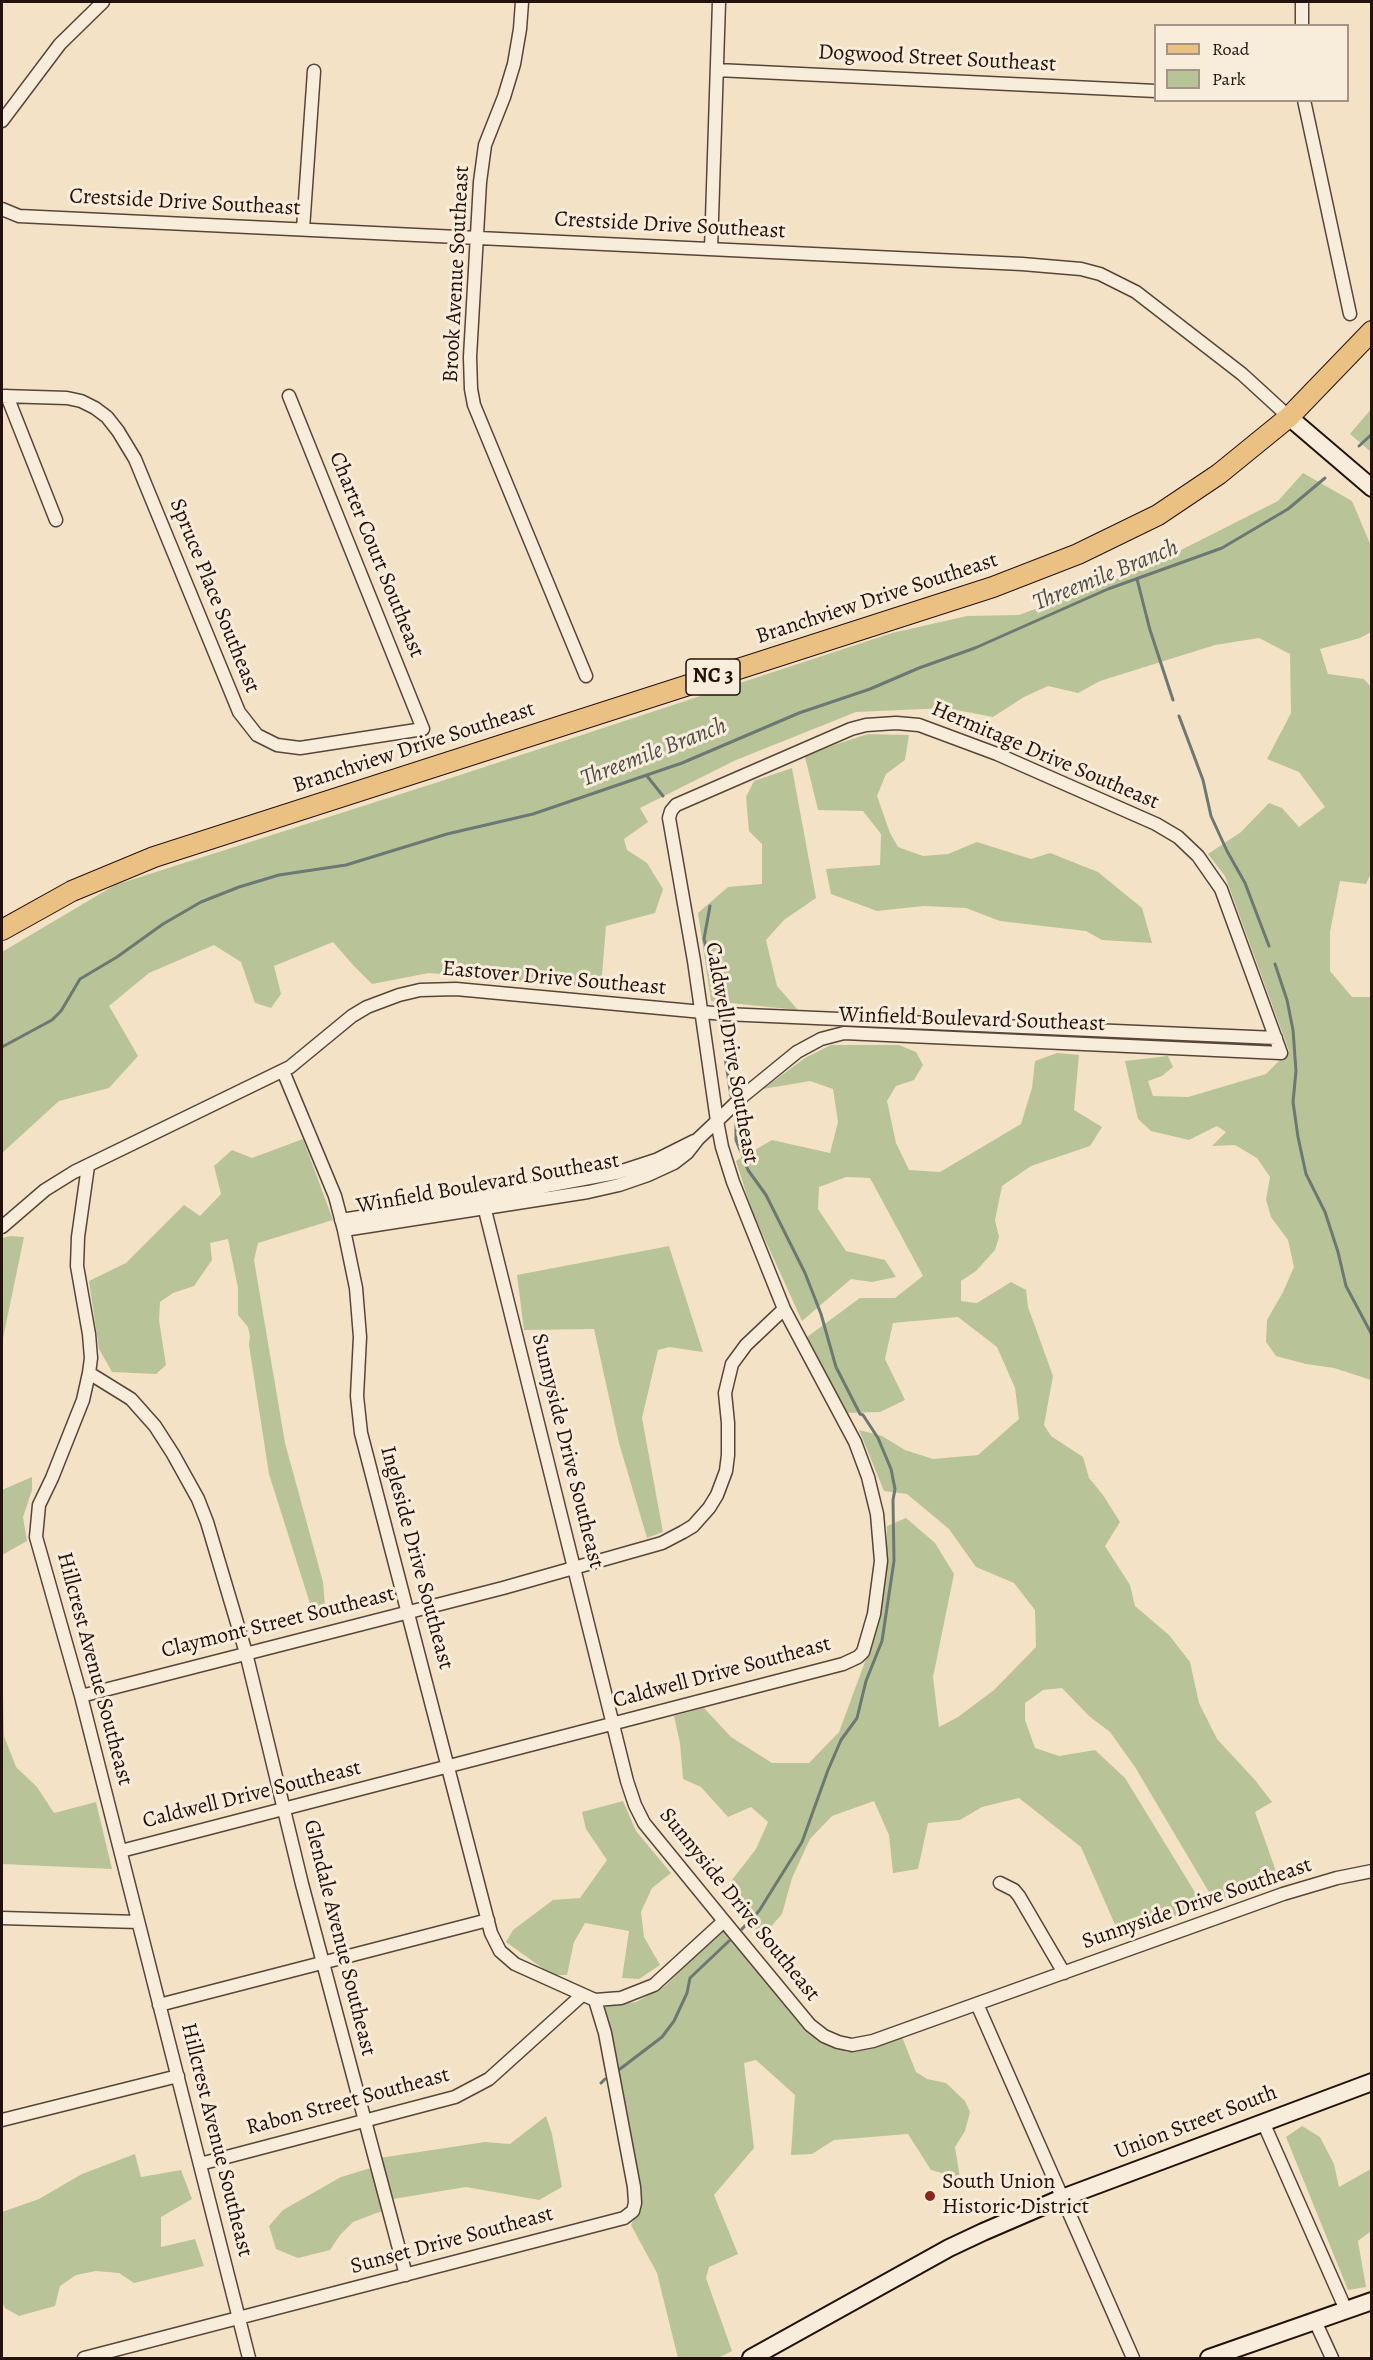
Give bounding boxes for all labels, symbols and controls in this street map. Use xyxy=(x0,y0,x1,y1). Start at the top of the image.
legend xyxy=(1154,24,1349,102)
text: Road xyxy=(1212,37,1249,61)
street label: Dogwood Street Southeast xyxy=(817,40,1057,78)
text: Park xyxy=(1212,67,1246,91)
street label: Brook Avenue Southeast xyxy=(438,165,476,383)
street label: Crestside Drive Southeast xyxy=(69,184,301,222)
street label: Crestside Drive Southeast xyxy=(554,207,786,245)
street label: Charter Court Southeast xyxy=(323,448,429,662)
street label: Spruce Place Southeast xyxy=(163,495,265,697)
water label: Threemile Branch xyxy=(1029,534,1183,618)
street label: Branchview Drive Southeast xyxy=(753,547,1001,651)
road number: NC 3 xyxy=(686,659,740,695)
street label: Branchview Drive Southeast xyxy=(290,696,538,800)
street label: Hermitage Drive Southeast xyxy=(927,696,1163,816)
water label: Threemile Branch xyxy=(577,712,731,794)
street label: Caldwell Drive Southeast xyxy=(699,940,763,1166)
street label: Eastover Drive Southeast xyxy=(441,956,667,1002)
street label: Winfield Boulevard Southeast xyxy=(838,1002,1106,1038)
street label: Winfield Boulevard Southeast xyxy=(354,1148,622,1220)
street label: Sunnyside Drive Southeast xyxy=(525,1331,609,1571)
street label: Ingleside Drive Southeast xyxy=(373,1443,459,1673)
street label: Hillcrest Avenue Southeast xyxy=(50,1550,138,1788)
street label: Claymont Street Southeast xyxy=(159,1581,397,1665)
street label: Caldwell Drive Southeast xyxy=(610,1631,834,1715)
street label: Caldwell Drive Southeast xyxy=(140,1755,364,1835)
street label: Sunnyside Drive Southeast xyxy=(653,1803,825,2007)
street label: Glendale Avenue Southeast xyxy=(297,1817,381,2059)
street label: Sunnyside Drive Southeast xyxy=(1079,1852,1315,1956)
street label: Hillcrest Avenue Southeast xyxy=(174,2020,258,2260)
street label: Rabon Street Southeast xyxy=(243,2062,453,2142)
street label: Union Street South xyxy=(1111,2080,1281,2166)
place label: South Union Historic District xyxy=(942,2170,1089,2222)
marker: South Union Historic District xyxy=(923,2189,937,2203)
street label: Sunset Drive Southeast xyxy=(348,2201,556,2281)

